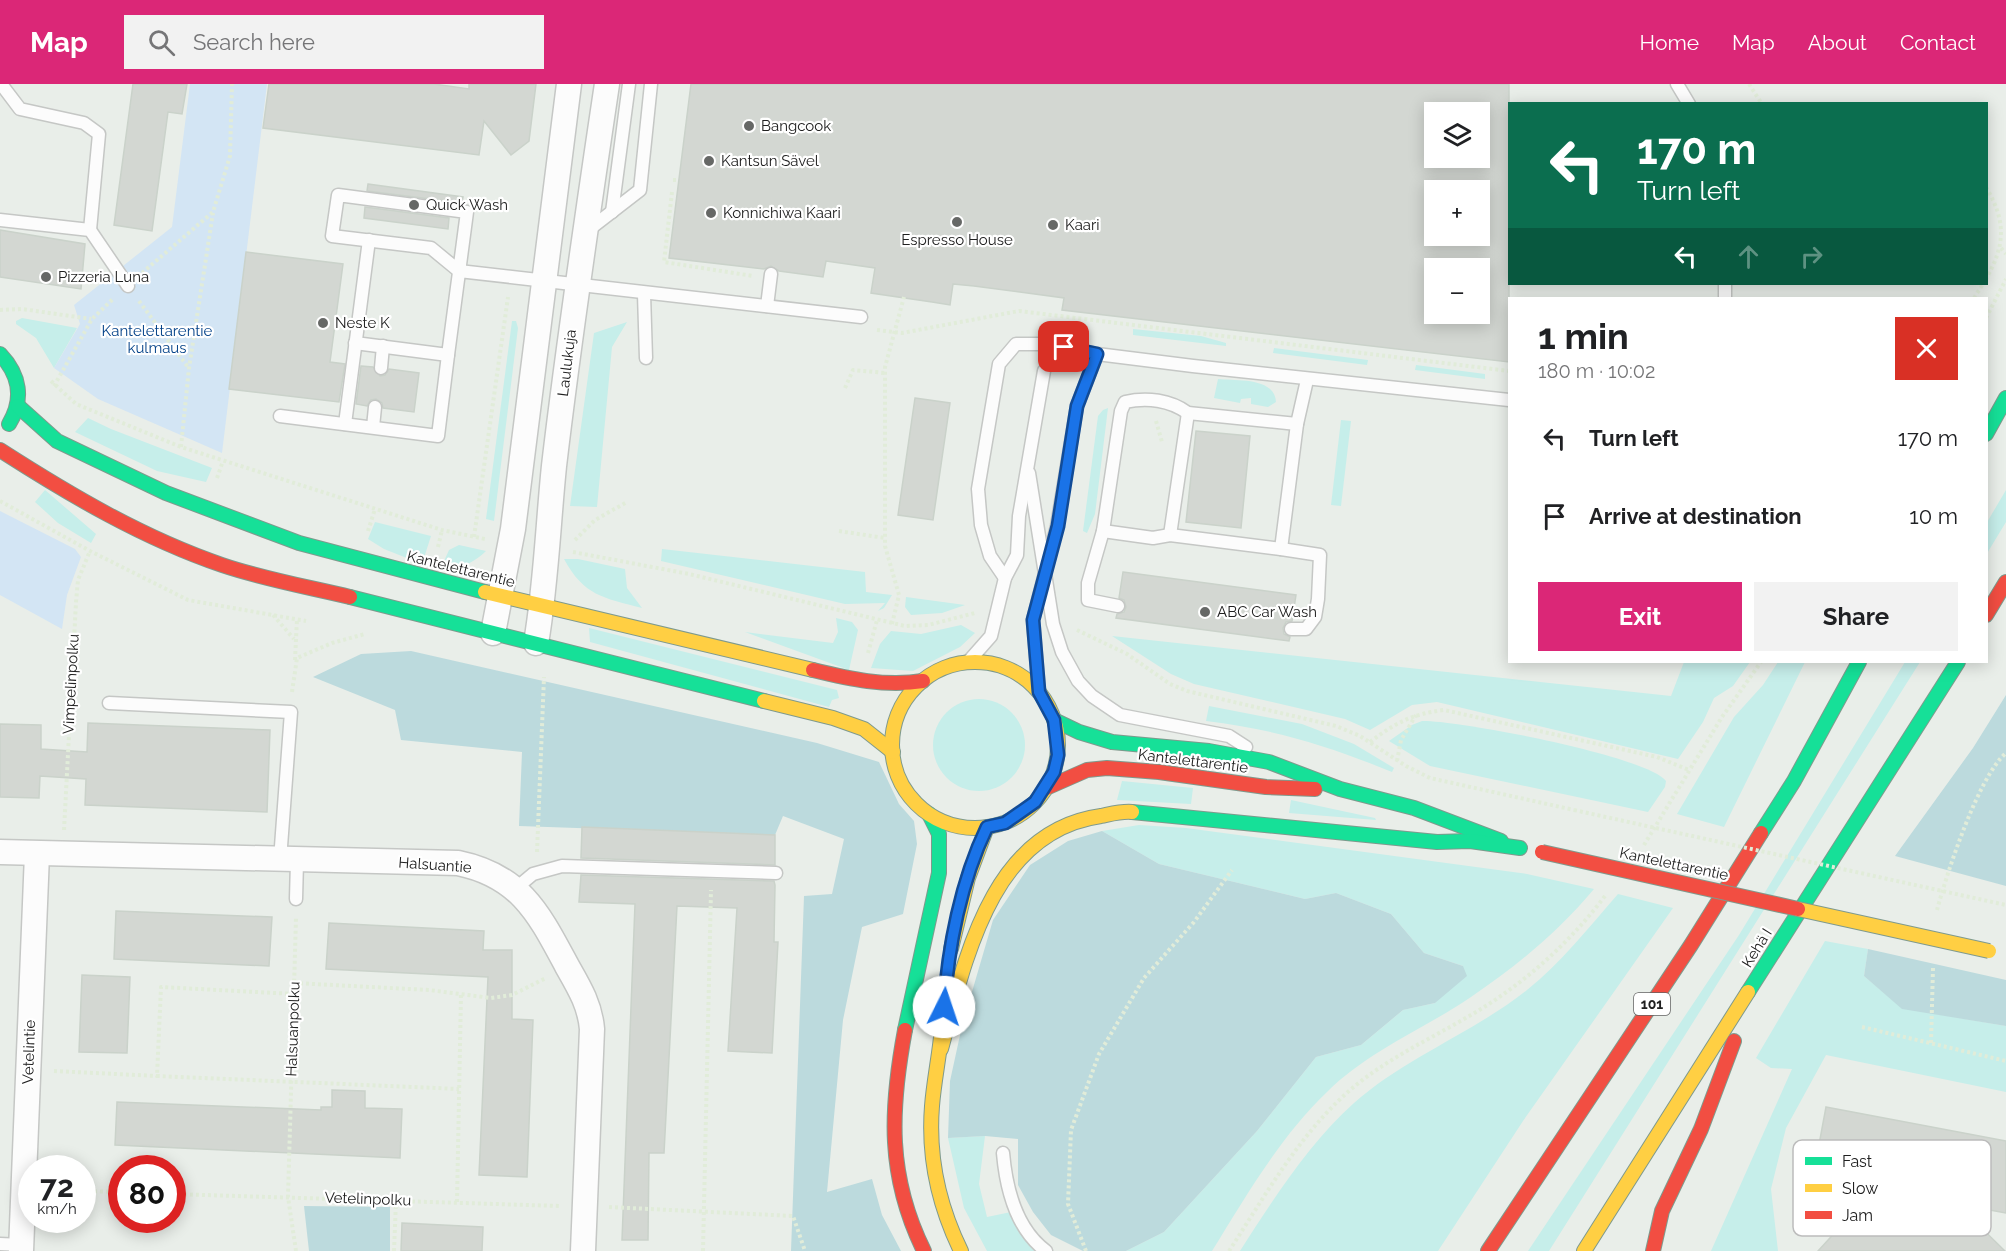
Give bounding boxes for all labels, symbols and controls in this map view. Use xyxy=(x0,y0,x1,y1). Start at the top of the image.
search box xyxy=(124,15,544,69)
text: Map xyxy=(30,26,88,59)
icon: search xyxy=(145,26,178,59)
text: Search here xyxy=(193,29,315,55)
text: Home xyxy=(1640,30,1699,55)
text: Map xyxy=(1732,30,1775,55)
text: About xyxy=(1808,30,1867,55)
text: Contact xyxy=(1900,30,1976,55)
map controls xyxy=(1424,102,1490,324)
button: layers xyxy=(1424,102,1490,168)
place label: Bangcook xyxy=(761,117,831,135)
marker: Bangcook xyxy=(742,119,756,133)
text: 170 m xyxy=(1637,125,1756,174)
icon: left xyxy=(1538,126,1616,204)
place label: Kantsun Sävel xyxy=(721,152,820,170)
marker: Kantsun Sävel xyxy=(702,154,716,168)
text: Turn left xyxy=(1637,175,1740,206)
button: + xyxy=(1424,180,1490,246)
place label: Quick Wash xyxy=(426,196,508,214)
marker: Quick Wash xyxy=(407,198,421,212)
place label: Konnichiwa Kaari xyxy=(723,204,841,222)
marker: Konnichiwa Kaari xyxy=(704,206,718,220)
marker: Espresso House xyxy=(950,215,964,229)
place label: Kaari xyxy=(1065,216,1100,234)
marker: Kaari xyxy=(1046,218,1060,232)
place label: Espresso House xyxy=(901,231,1013,249)
icon: left xyxy=(1669,240,1702,273)
icon: ahead xyxy=(1732,240,1765,273)
icon: right xyxy=(1795,240,1828,273)
button: − xyxy=(1424,258,1490,324)
place label: Pizzeria Luna xyxy=(58,268,149,286)
marker: Pizzeria Luna xyxy=(39,270,53,284)
place label: Neste K xyxy=(335,314,390,332)
text: 1 min xyxy=(1538,315,1629,357)
marker: Neste K xyxy=(316,316,330,330)
button: close xyxy=(1895,317,1958,380)
pin xyxy=(1038,321,1089,372)
park label: Kantelettarentie kulmaus xyxy=(102,322,213,357)
street label: Laulukuja xyxy=(554,329,580,397)
icon: arrive xyxy=(1047,330,1080,363)
text: 180 m · 10:02 xyxy=(1538,359,1655,383)
icon: left xyxy=(1538,422,1571,455)
text: Turn left xyxy=(1589,425,1679,451)
text: 170 m xyxy=(1898,425,1958,451)
icon: arrive xyxy=(1538,500,1571,533)
text: Arrive at destination xyxy=(1589,503,1802,529)
text: 10 m xyxy=(1909,503,1958,529)
street label: Kantelettarentie xyxy=(405,547,517,591)
button: Exit xyxy=(1538,582,1742,651)
button: Share xyxy=(1754,582,1958,651)
place label: ABC Car Wash xyxy=(1217,603,1317,621)
marker: ABC Car Wash xyxy=(1198,605,1212,619)
street label: Vimpelinpolku xyxy=(59,633,83,735)
street label: Kantelettarentie xyxy=(1137,745,1249,777)
street label: Kantelettarentie xyxy=(1618,844,1730,884)
street label: Halsuantie xyxy=(398,853,472,877)
street label: Kehä I xyxy=(1738,925,1776,971)
position arrow xyxy=(912,975,976,1039)
street label: Halsuanpolku xyxy=(282,981,304,1077)
road number: 101 xyxy=(1634,993,1670,1015)
street label: Vetelintie xyxy=(19,1019,39,1085)
legend xyxy=(1793,1140,1991,1236)
text: Fast xyxy=(1842,1152,1873,1171)
speed limit sign: 80 xyxy=(108,1155,186,1233)
text: 72 xyxy=(40,1169,74,1204)
text: Slow xyxy=(1842,1179,1878,1198)
street label: Vetelinpolku xyxy=(324,1188,412,1210)
text: km/h xyxy=(37,1200,77,1218)
text: Jam xyxy=(1842,1206,1873,1225)

